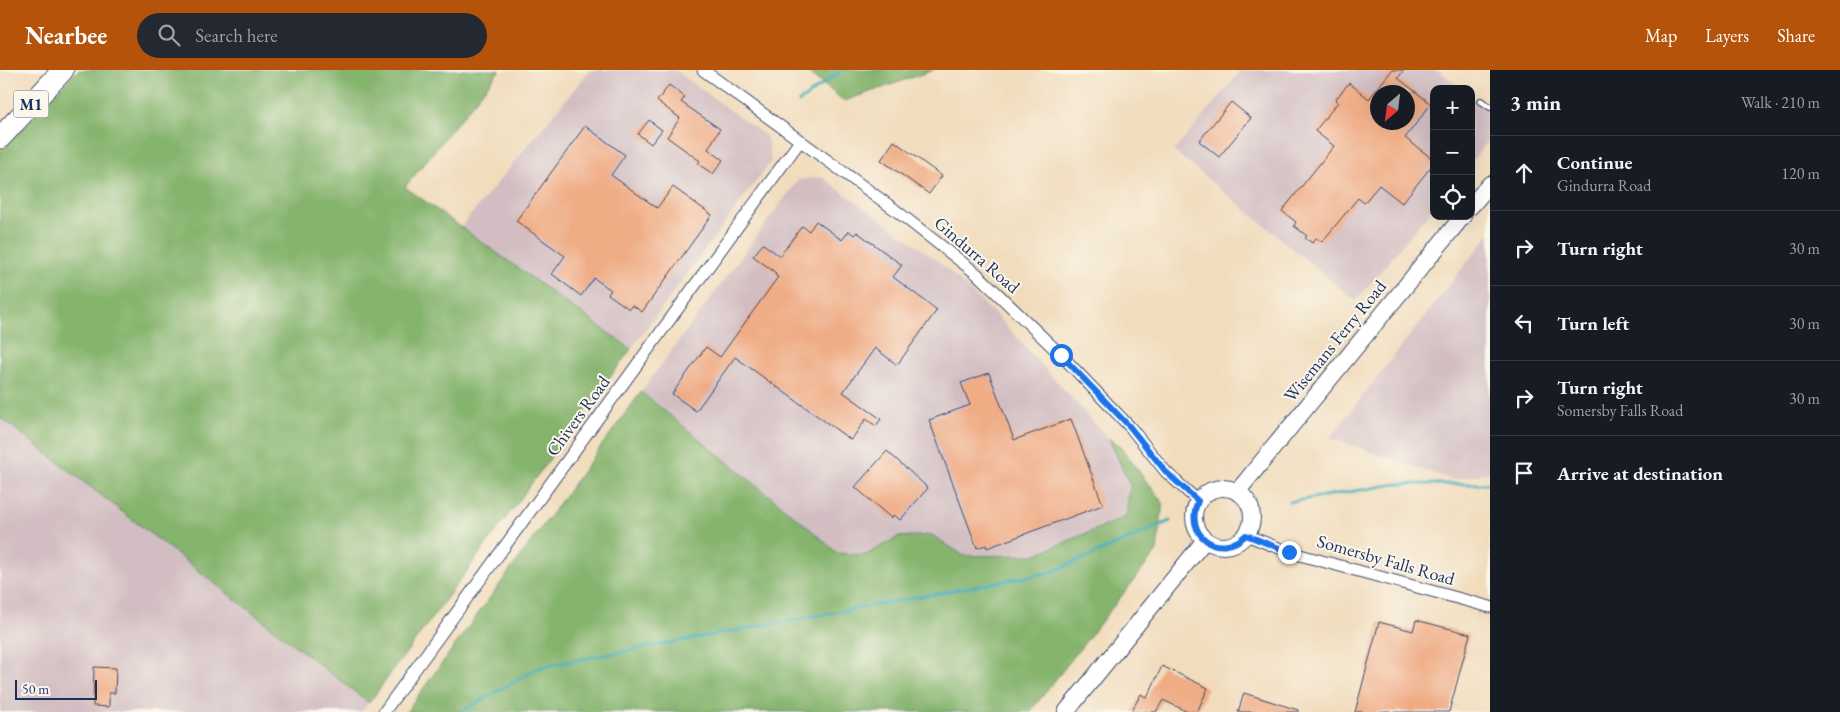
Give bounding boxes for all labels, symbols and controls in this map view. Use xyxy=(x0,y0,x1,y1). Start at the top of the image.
search box xyxy=(137,13,487,58)
text: Nearbee xyxy=(25,20,107,51)
icon: search xyxy=(155,21,183,49)
text: Search here xyxy=(195,23,278,48)
text: Map xyxy=(1645,24,1677,47)
text: Layers xyxy=(1705,24,1749,47)
text: Share xyxy=(1777,24,1815,47)
north arrow xyxy=(1370,85,1415,130)
map controls xyxy=(1430,85,1475,220)
button: + xyxy=(1430,85,1475,130)
text: 3 min xyxy=(1510,89,1561,116)
road number: M1 xyxy=(14,90,48,118)
text: Walk · 210 m xyxy=(1741,92,1820,113)
button: − xyxy=(1430,130,1475,175)
text: Continue xyxy=(1557,150,1632,175)
icon: ahead xyxy=(1510,159,1538,187)
text: 120 m xyxy=(1781,163,1820,184)
button: locate xyxy=(1430,175,1475,220)
text: Gindurra Road xyxy=(1557,175,1651,196)
street label: Gindurra Road xyxy=(930,211,1026,299)
icon: right xyxy=(1510,234,1538,262)
text: Turn right xyxy=(1557,236,1643,261)
text: 30 m xyxy=(1789,238,1820,259)
street label: Wisemans Ferry Road xyxy=(1278,274,1391,406)
icon: left xyxy=(1510,309,1538,337)
text: Turn left xyxy=(1557,311,1629,336)
text: 30 m xyxy=(1789,313,1820,334)
route start xyxy=(1050,344,1073,367)
street label: Chivers Road xyxy=(541,370,615,460)
text: Turn right xyxy=(1557,375,1643,400)
icon: right xyxy=(1510,384,1538,412)
text: 30 m xyxy=(1789,388,1820,409)
text: Somersby Falls Road xyxy=(1557,400,1683,421)
icon: arrive xyxy=(1510,459,1538,487)
text: Arrive at destination xyxy=(1557,461,1723,486)
street label: Somersby Falls Road xyxy=(1315,529,1458,590)
route end xyxy=(1278,541,1301,564)
scale bar xyxy=(15,677,98,700)
text: 50 m xyxy=(22,680,49,698)

